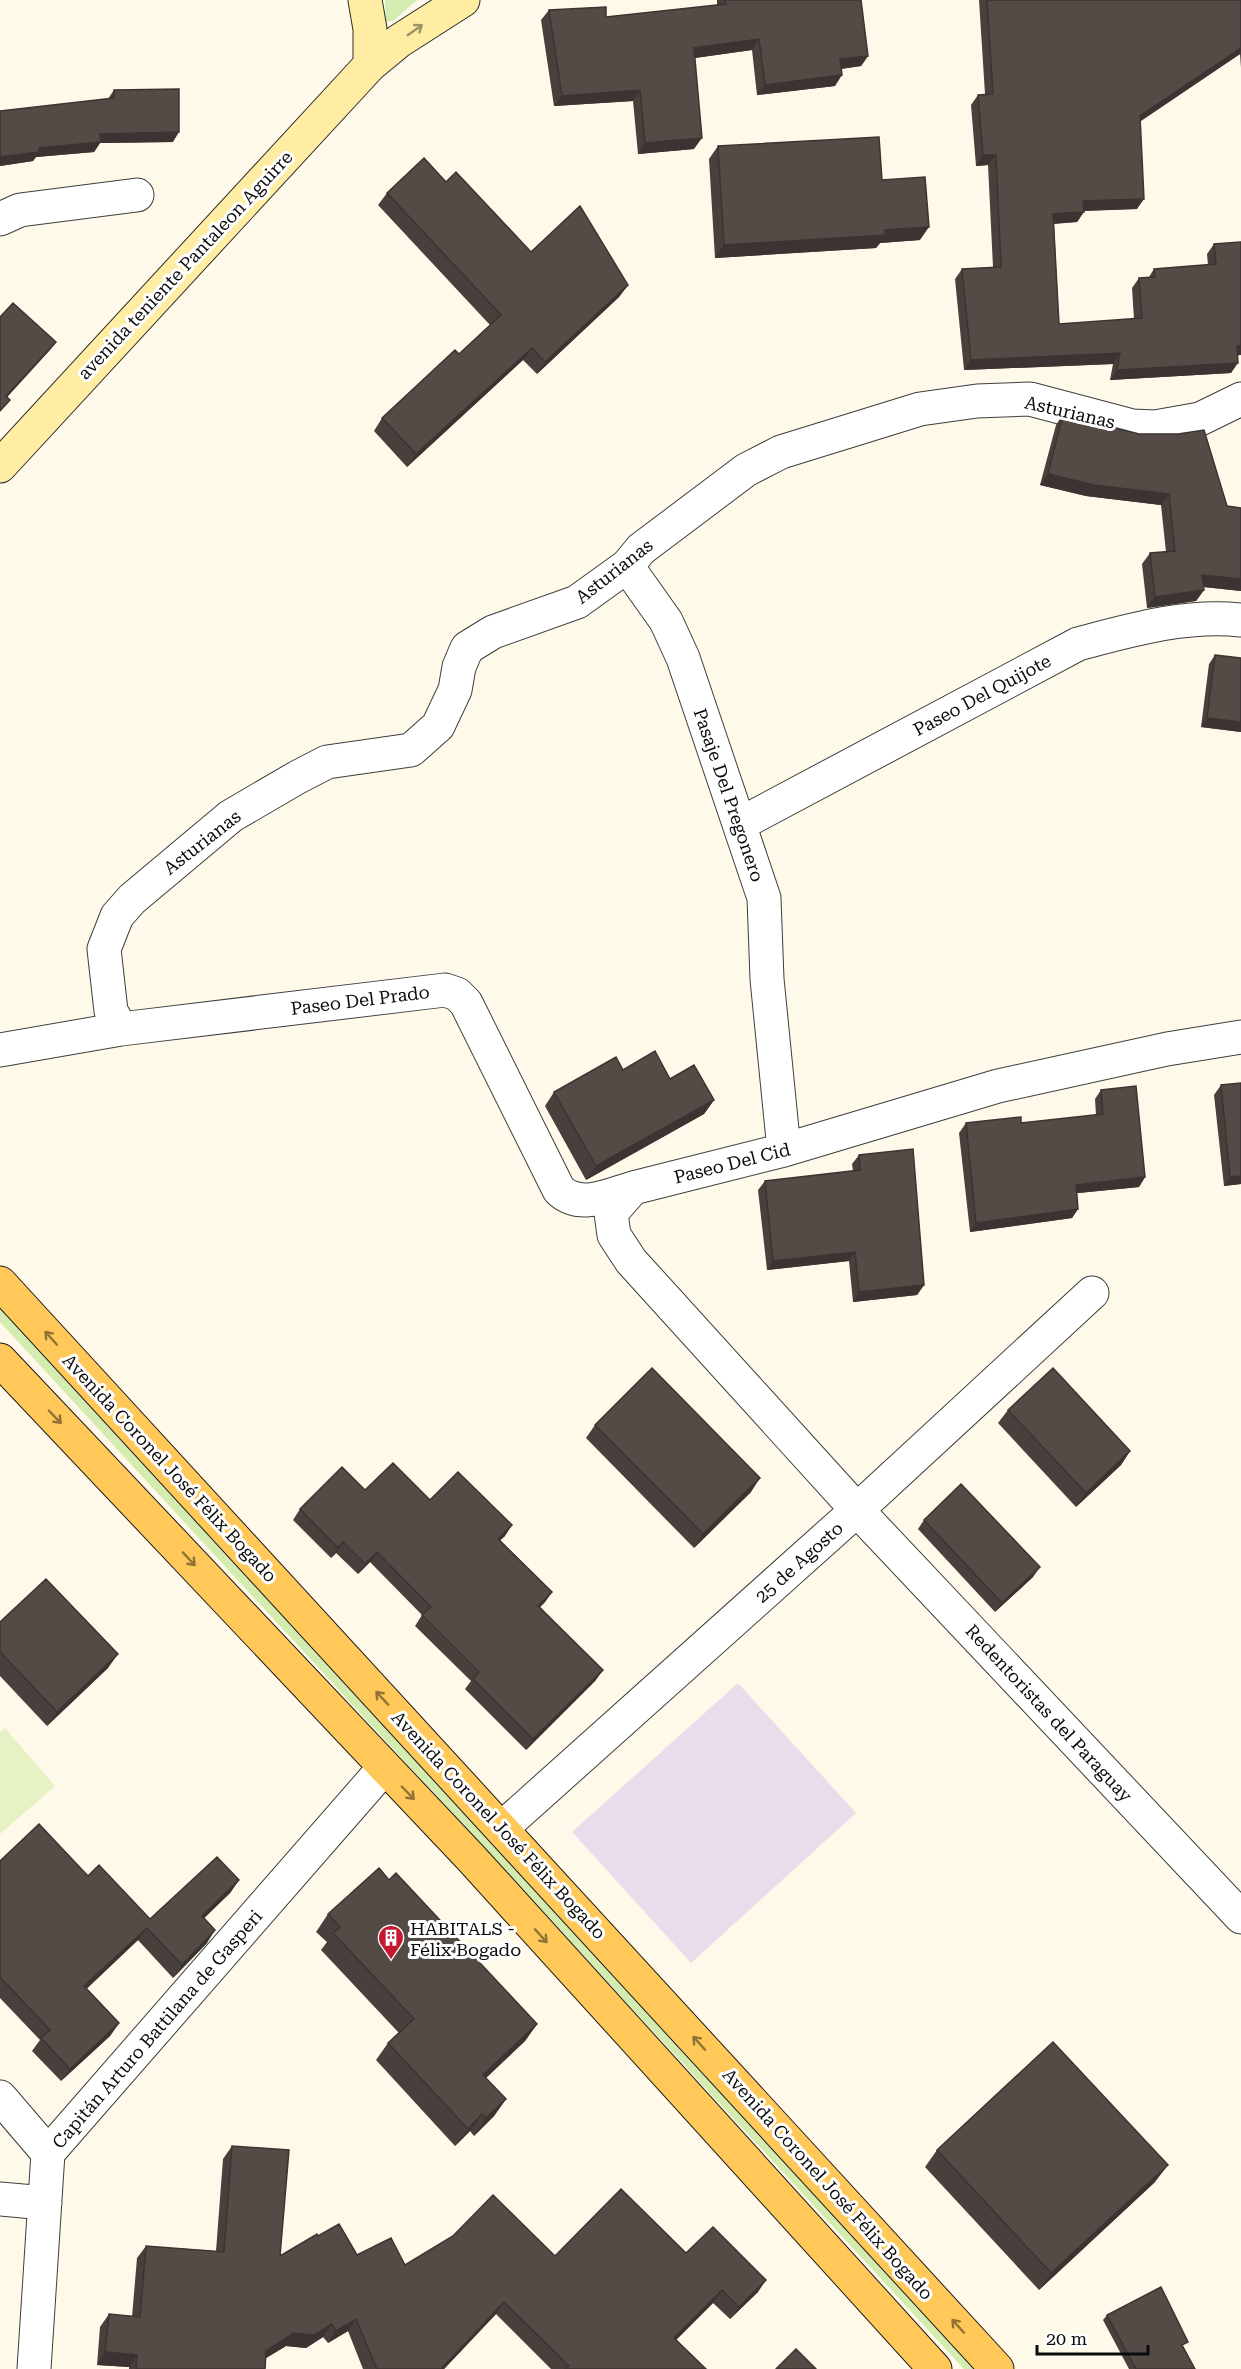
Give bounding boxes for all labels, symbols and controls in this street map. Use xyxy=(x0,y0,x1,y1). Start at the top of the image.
one-way arrow xyxy=(406,24,422,36)
street label: avenida teniente Pantaleon Aguirre xyxy=(73,146,297,384)
street label: Asturianas xyxy=(1023,391,1117,433)
street label: Asturianas xyxy=(571,534,657,608)
street label: Paseo Del Quijote xyxy=(910,650,1054,740)
street label: Pasaje Del Pregonero xyxy=(689,706,769,884)
street label: Asturianas xyxy=(159,805,245,879)
street label: Paseo Del Prado xyxy=(289,981,431,1019)
street label: Paseo Del Cid xyxy=(672,1138,793,1188)
one-way arrow xyxy=(44,1331,58,1346)
street label: Avenida Coronel José Félix Bogado xyxy=(59,1350,281,1586)
one-way arrow xyxy=(48,1409,62,1424)
street label: 25 de Agosto xyxy=(751,1517,847,1607)
one-way arrow xyxy=(182,1551,196,1566)
street label: Redentoristas del Paraguay xyxy=(961,1620,1137,1806)
one-way arrow xyxy=(375,1691,389,1706)
street label: Avenida Coronel José Félix Bogado xyxy=(388,1707,610,1943)
one-way arrow xyxy=(401,1786,416,1801)
street label: Capitán Arturo Battilana de Gasperi xyxy=(48,1905,266,2153)
place label: HABITALS - Félix Bogado xyxy=(410,1918,521,1960)
building icon: HABITALS - Félix Bogado xyxy=(376,1923,406,1961)
one-way arrow xyxy=(534,1928,548,1943)
one-way arrow xyxy=(692,2035,706,2050)
street label: Avenida Coronel José Félix Bogado xyxy=(718,2064,938,2304)
scale bar xyxy=(1037,2318,1148,2356)
one-way arrow xyxy=(951,2319,965,2334)
text: 20 m xyxy=(1046,2328,1087,2349)

